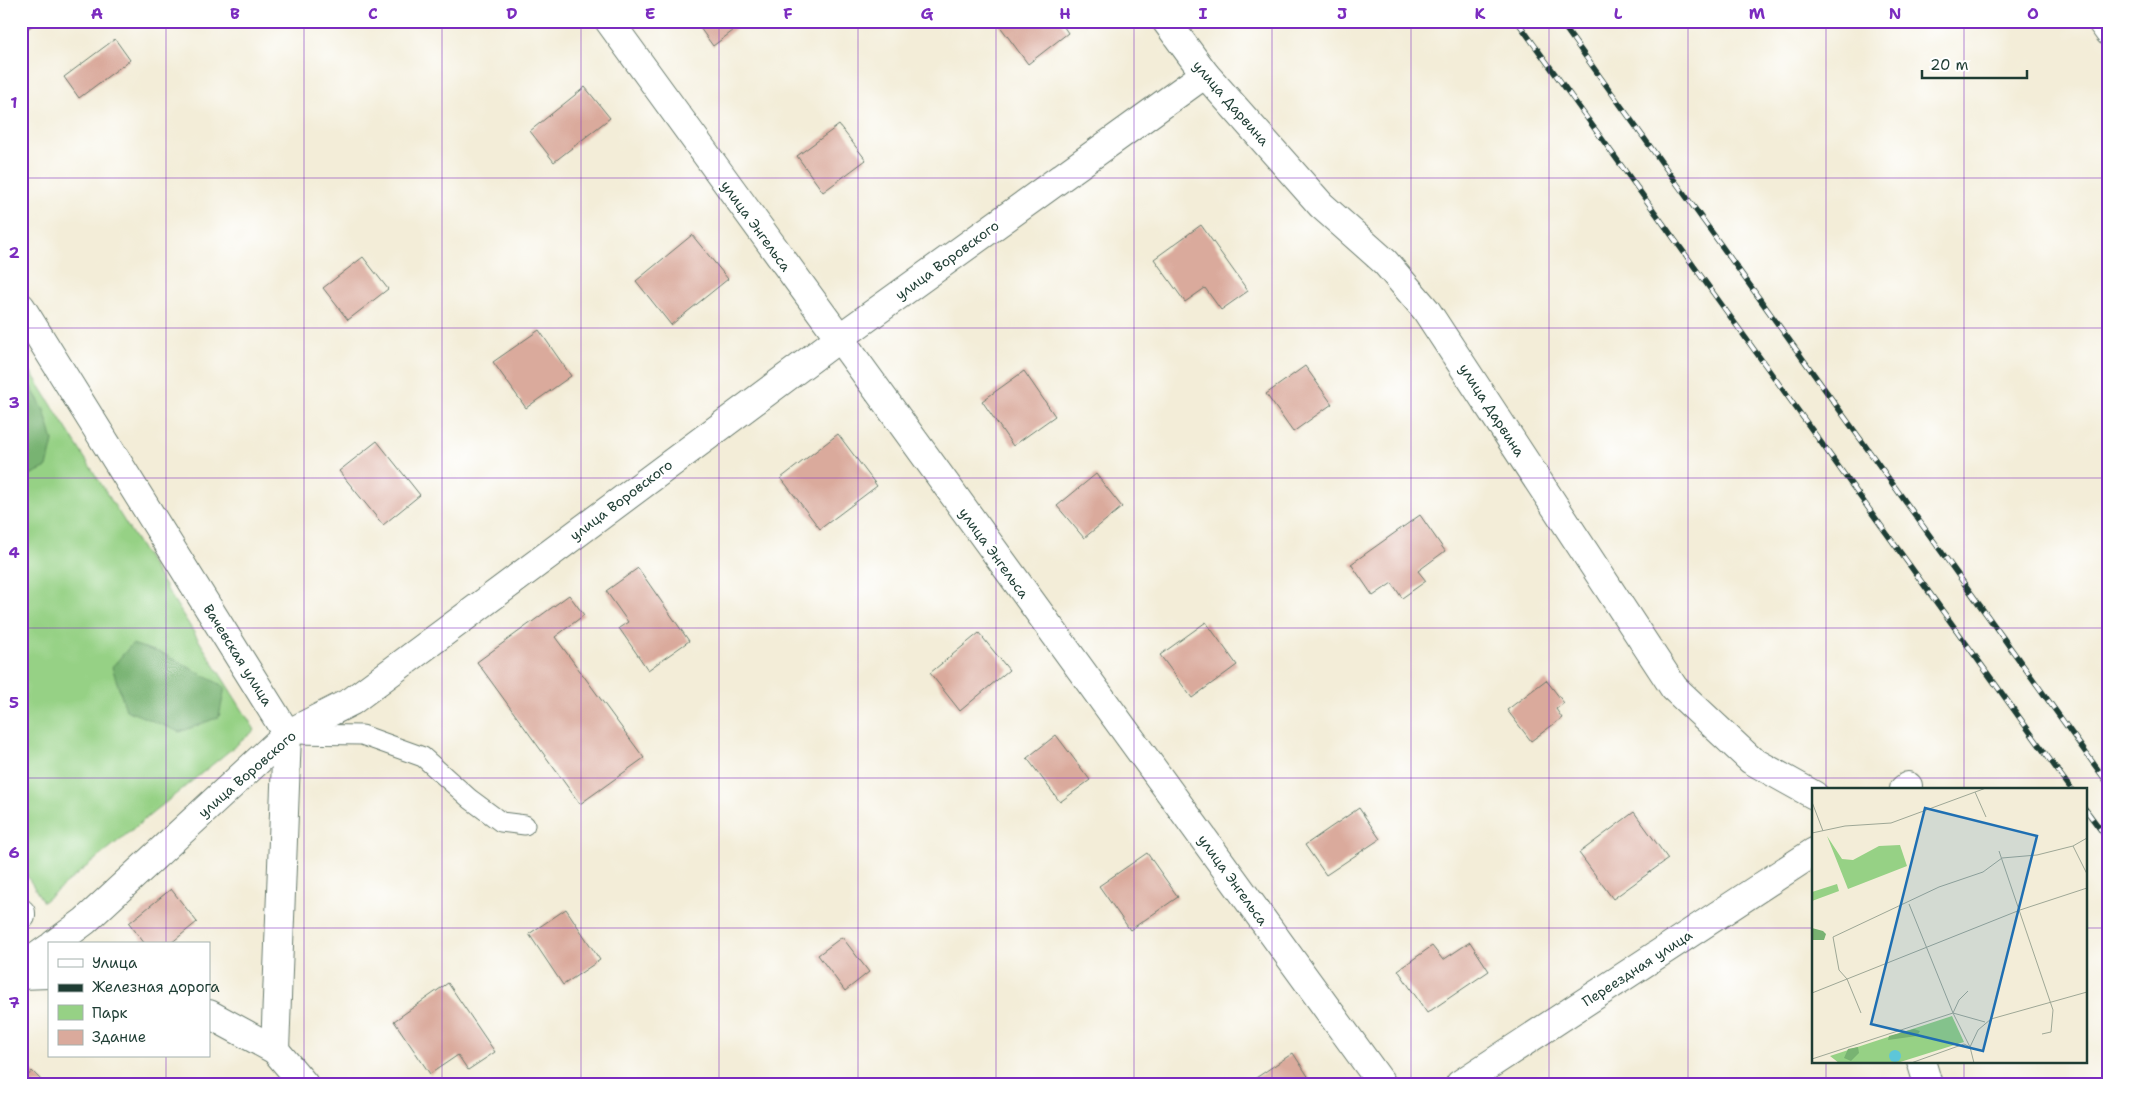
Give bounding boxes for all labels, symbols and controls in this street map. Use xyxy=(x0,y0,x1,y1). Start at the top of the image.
text: A xyxy=(91,3,103,24)
text: B xyxy=(230,3,240,24)
text: C xyxy=(368,3,378,24)
text: D xyxy=(506,3,518,24)
text: E xyxy=(645,3,655,24)
text: F xyxy=(783,3,793,24)
text: G xyxy=(921,3,934,24)
text: H xyxy=(1059,3,1071,24)
text: I xyxy=(1199,3,1208,24)
text: J xyxy=(1337,3,1347,24)
text: K xyxy=(1475,3,1486,24)
text: L xyxy=(1614,3,1623,24)
text: M xyxy=(1749,3,1766,24)
text: N xyxy=(1889,3,1901,24)
text: O xyxy=(2027,3,2039,24)
scale bar xyxy=(1922,48,2028,80)
text: 20 m xyxy=(1930,55,1969,75)
street label: улица Дарвина xyxy=(1189,57,1273,150)
text: 1 xyxy=(10,92,18,113)
street label: улица Энгельса xyxy=(717,177,795,275)
street label: улица Воровского xyxy=(892,216,1002,304)
text: 2 xyxy=(8,242,20,263)
street label: улица Дарвина xyxy=(1455,360,1529,460)
text: 3 xyxy=(8,392,20,413)
street label: улица Воровского xyxy=(566,456,676,544)
street label: улица Энгельса xyxy=(955,504,1033,602)
text: 4 xyxy=(8,542,20,563)
street label: Вачевская улица xyxy=(199,601,277,709)
text: 5 xyxy=(9,692,19,713)
street label: улица Воровского xyxy=(194,727,300,821)
inset map xyxy=(1812,788,2088,1062)
street label: улица Энгельса xyxy=(1194,831,1272,929)
text: 6 xyxy=(8,842,20,863)
street label: Переездная улица xyxy=(1579,926,1696,1010)
legend xyxy=(48,942,210,1058)
text: Улица xyxy=(92,953,138,973)
text: Железная дорога xyxy=(92,977,220,997)
text: 7 xyxy=(8,992,20,1013)
text: Парк xyxy=(92,1003,128,1023)
text: Здание xyxy=(92,1027,146,1047)

